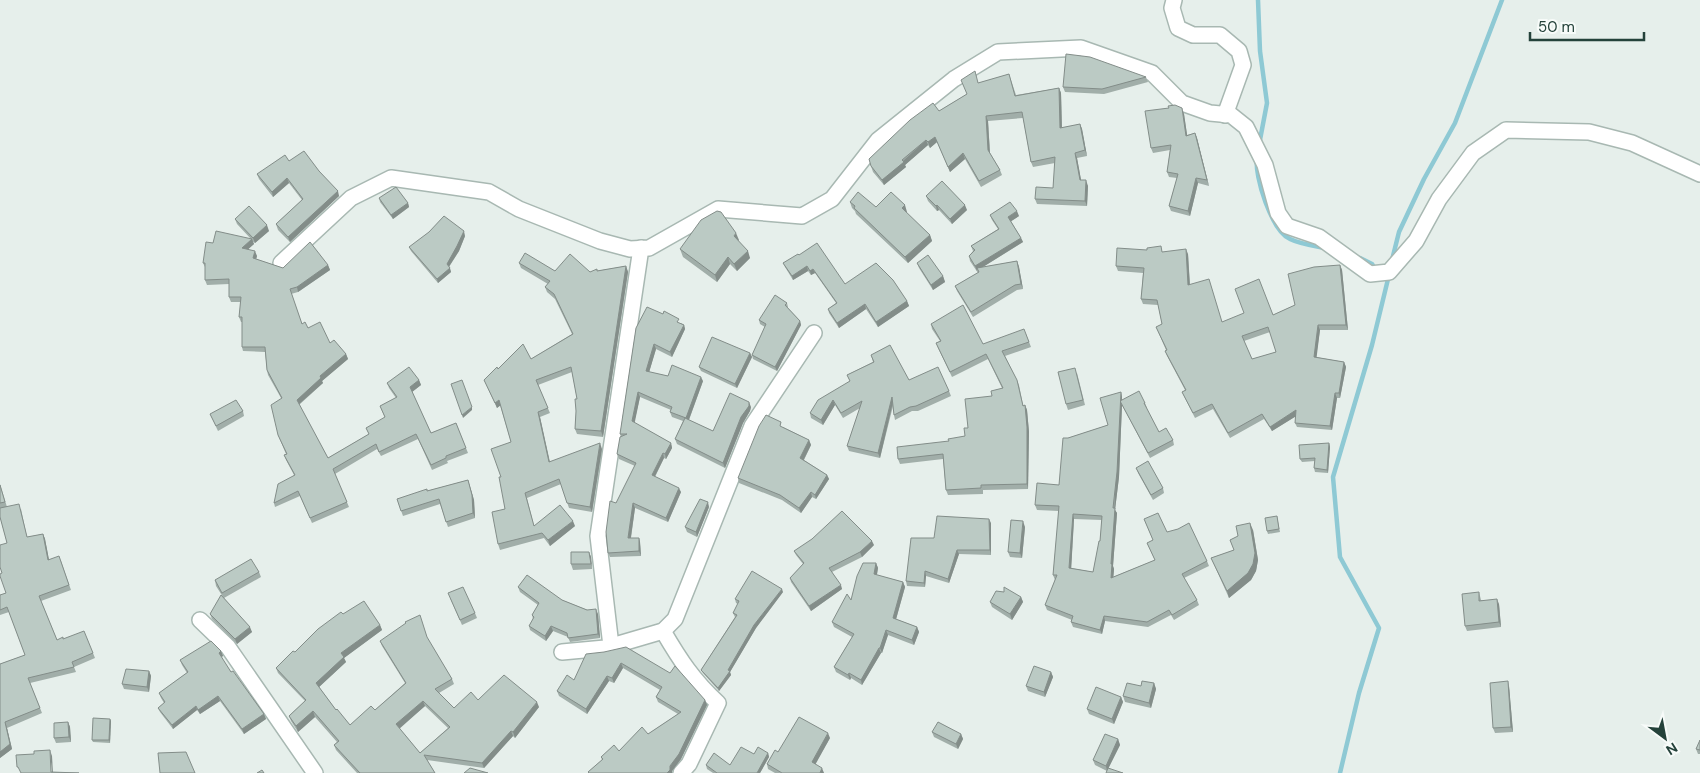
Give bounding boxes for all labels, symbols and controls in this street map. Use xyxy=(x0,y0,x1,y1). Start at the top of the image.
scale bar xyxy=(1530,10,1644,42)
text: 50 m xyxy=(1538,17,1575,37)
north arrow xyxy=(1640,713,1690,763)
text: N xyxy=(1663,739,1681,759)

